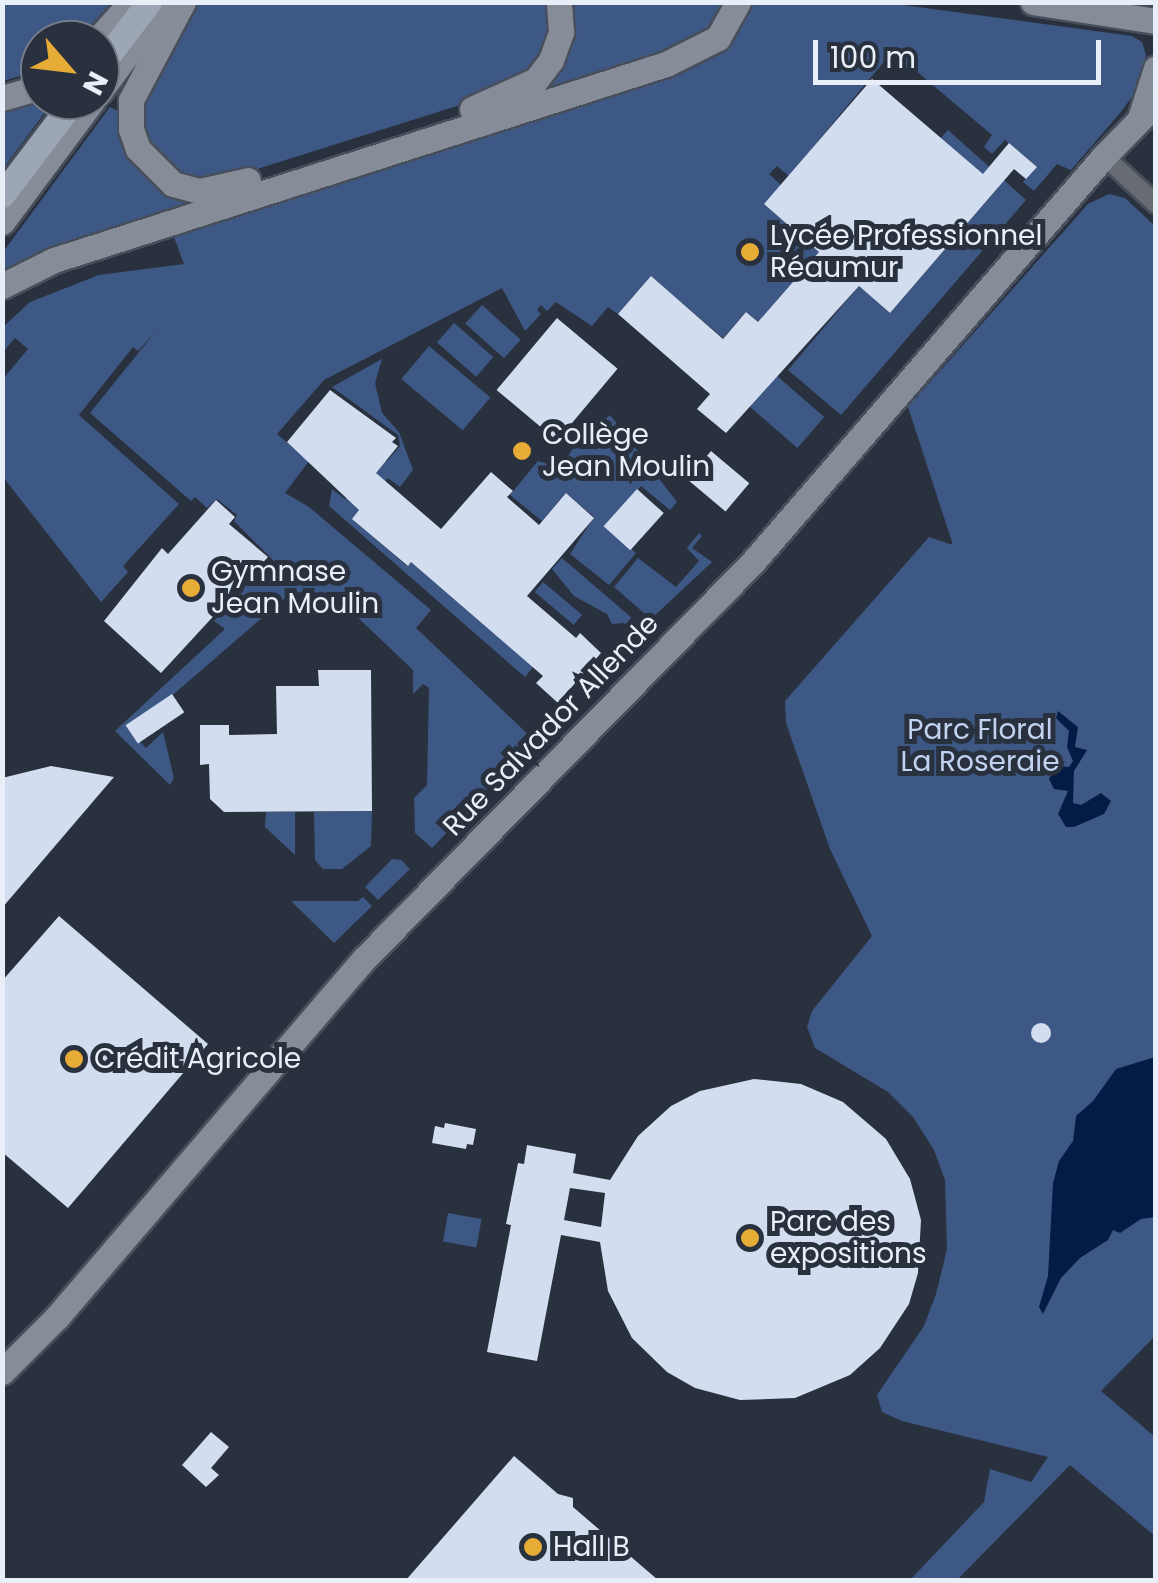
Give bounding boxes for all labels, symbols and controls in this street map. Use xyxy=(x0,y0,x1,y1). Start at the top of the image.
north arrow xyxy=(20,20,120,120)
scale bar xyxy=(818,20,1106,82)
text: 100 m xyxy=(830,36,916,79)
text: N xyxy=(73,65,117,102)
place label: Lycée Professionnel Réaumur xyxy=(770,219,1042,285)
marker: Lycée Professionnel Réaumur xyxy=(739,241,761,263)
place label: Collège Jean Moulin xyxy=(542,418,710,484)
marker: Collège Jean Moulin xyxy=(511,440,533,462)
place label: Gymnase Jean Moulin xyxy=(211,555,379,621)
marker: Gymnase Jean Moulin xyxy=(180,577,202,599)
street label: Rue Salvador Allende xyxy=(436,607,666,843)
park label: Parc Floral La Roseraie xyxy=(900,713,1060,779)
place label: Crédit Agricole xyxy=(94,1042,301,1076)
marker: Crédit Agricole xyxy=(63,1048,85,1070)
place label: Parc des expositions xyxy=(770,1205,927,1271)
marker: Parc des expositions xyxy=(739,1227,761,1249)
place label: Hall B xyxy=(553,1530,630,1564)
marker: Hall B xyxy=(522,1536,544,1558)

